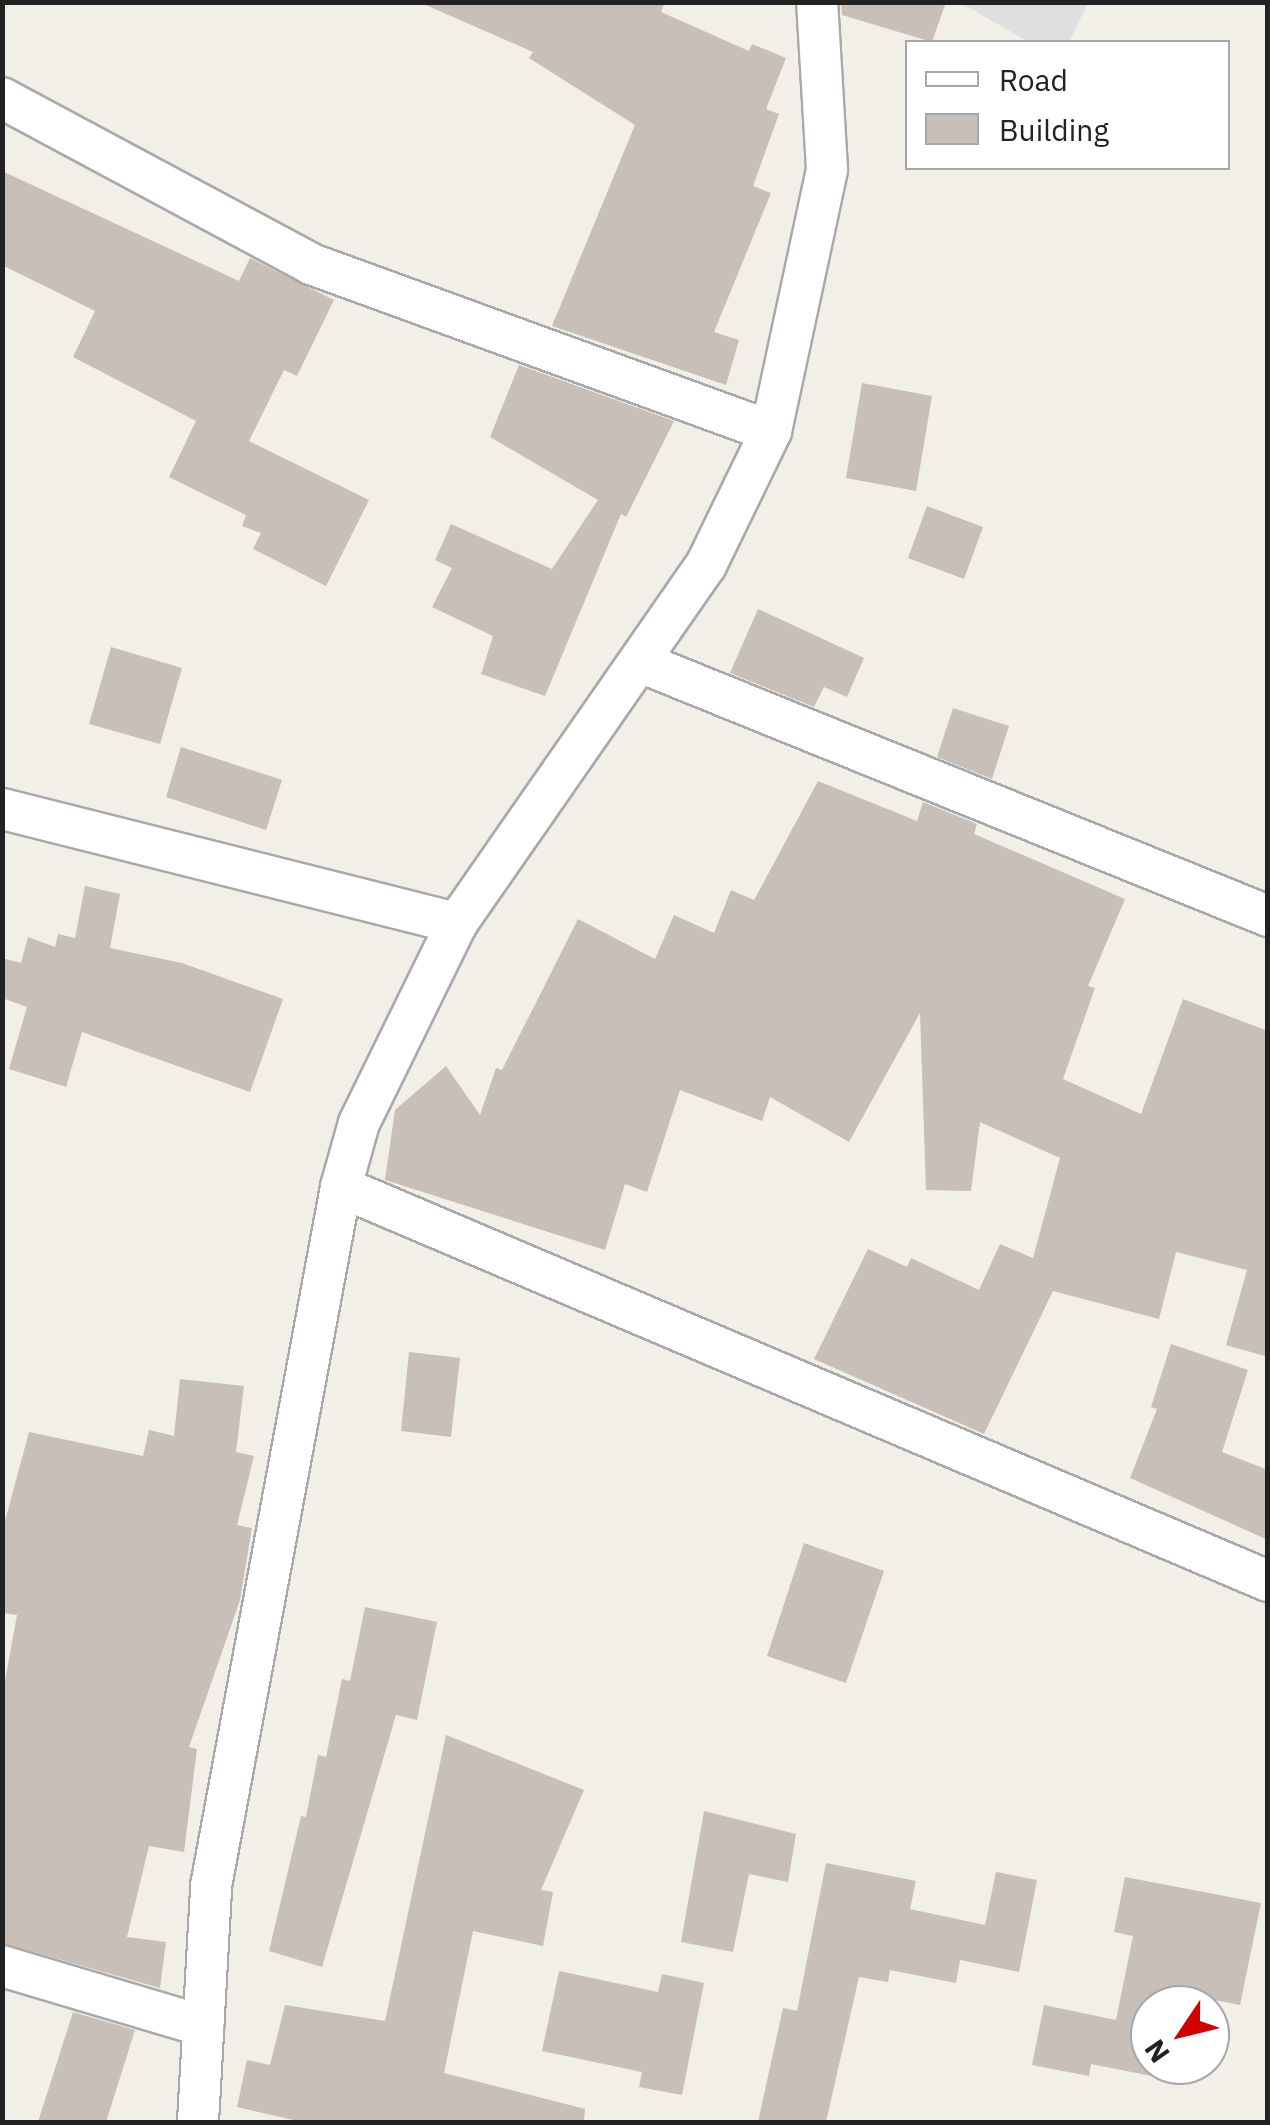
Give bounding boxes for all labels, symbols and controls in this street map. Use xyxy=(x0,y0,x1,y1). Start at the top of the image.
legend xyxy=(905,40,1230,170)
text: Road xyxy=(999,60,1068,99)
text: Building xyxy=(999,110,1109,149)
north arrow xyxy=(1130,1985,1230,2085)
text: N xyxy=(1136,2032,1178,2070)

